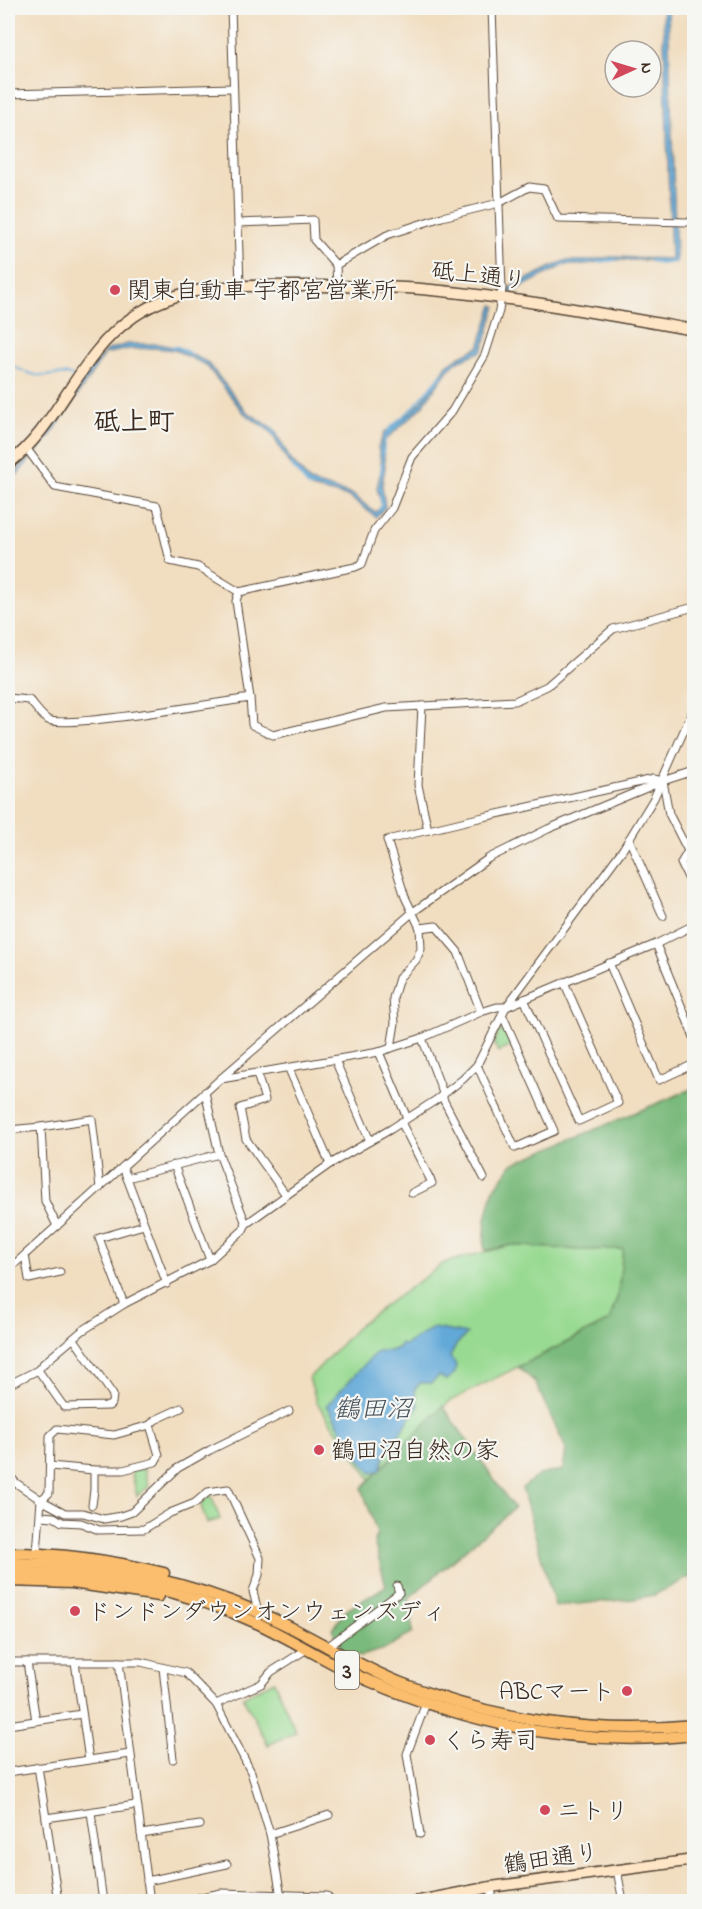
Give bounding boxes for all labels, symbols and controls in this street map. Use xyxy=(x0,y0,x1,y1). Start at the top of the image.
north arrow xyxy=(603,39,663,99)
text: N xyxy=(634,62,658,75)
street label: 砥上通り xyxy=(429,254,528,301)
place label: 関東自動車 宇都宮営業所 xyxy=(127,275,397,310)
marker: 関東自動車 宇都宮営業所 xyxy=(108,283,122,297)
district label: 砥上町 xyxy=(94,404,175,443)
water label: 鶴田沼 xyxy=(334,1392,414,1430)
place label: 鶴田沼自然の家 xyxy=(331,1435,499,1470)
marker: 鶴田沼自然の家 xyxy=(312,1443,326,1457)
place label: ドンドンダウンオンウェンズディ xyxy=(87,1596,446,1631)
marker: ドンドンダウンオンウェンズディ xyxy=(68,1604,82,1618)
road number: 3 xyxy=(335,1651,359,1689)
place label: ABCマート xyxy=(499,1676,615,1711)
marker: ABCマート xyxy=(620,1684,634,1698)
place label: くら寿司 xyxy=(442,1725,538,1760)
marker: くら寿司 xyxy=(423,1733,437,1747)
place label: ニトリ xyxy=(557,1795,629,1830)
marker: ニトリ xyxy=(538,1803,552,1817)
street label: 鶴田通り xyxy=(501,1836,601,1884)

